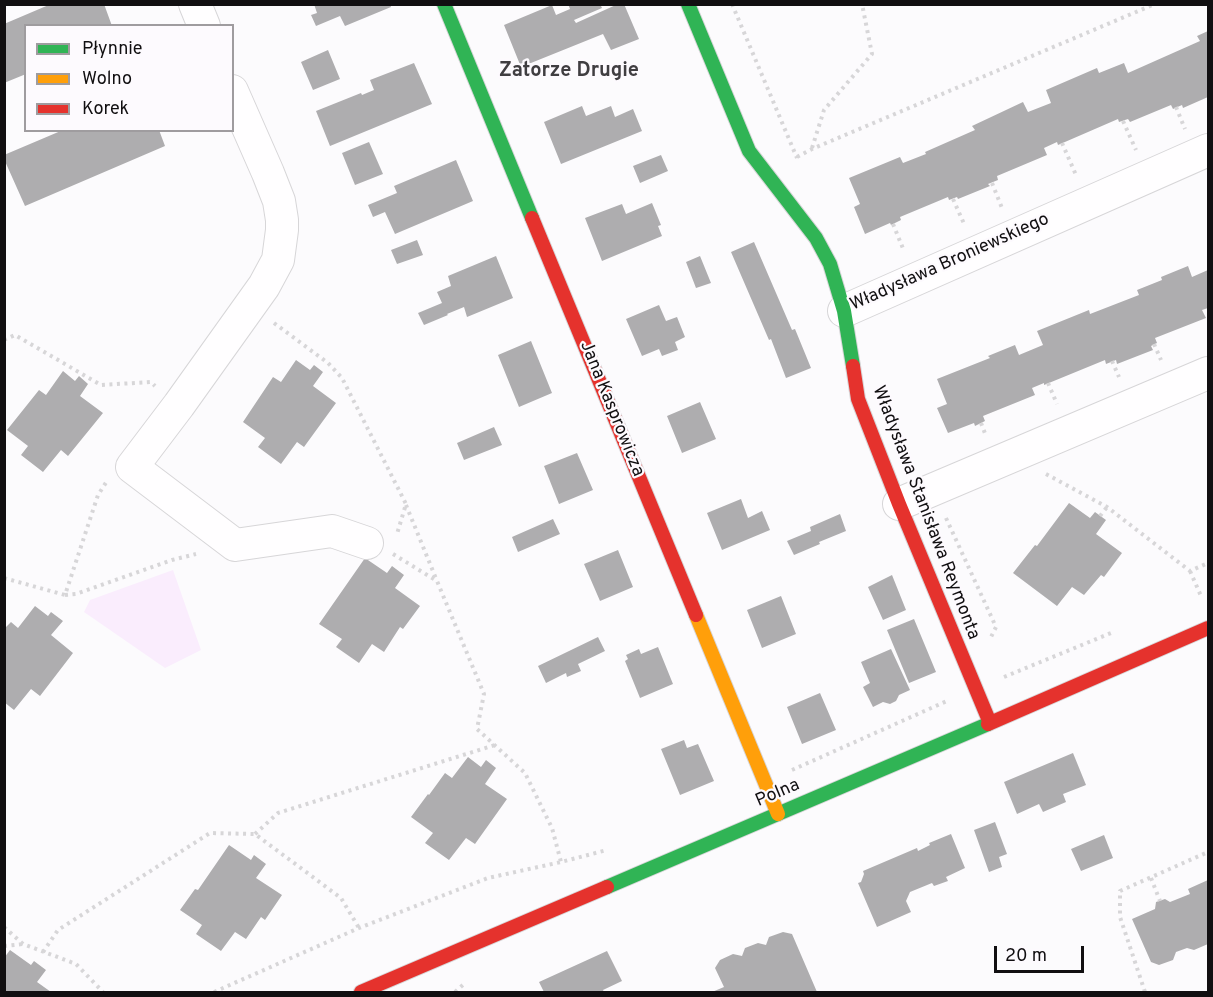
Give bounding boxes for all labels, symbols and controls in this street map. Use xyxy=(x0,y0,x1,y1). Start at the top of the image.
legend xyxy=(24,24,234,132)
text: Płynnie xyxy=(82,38,143,61)
district label: Zatorze Drugie xyxy=(499,60,639,84)
text: Wolno xyxy=(82,68,132,91)
text: Korek xyxy=(82,98,129,121)
street label: Władysława Broniewskiego xyxy=(847,209,1053,317)
street label: Jana Kasprowicza xyxy=(574,338,648,480)
street label: Władysława Stanisława Reymonta xyxy=(867,383,983,643)
street label: Polna xyxy=(753,775,803,813)
scale bar xyxy=(997,934,1087,972)
text: 20 m xyxy=(1005,945,1047,968)

